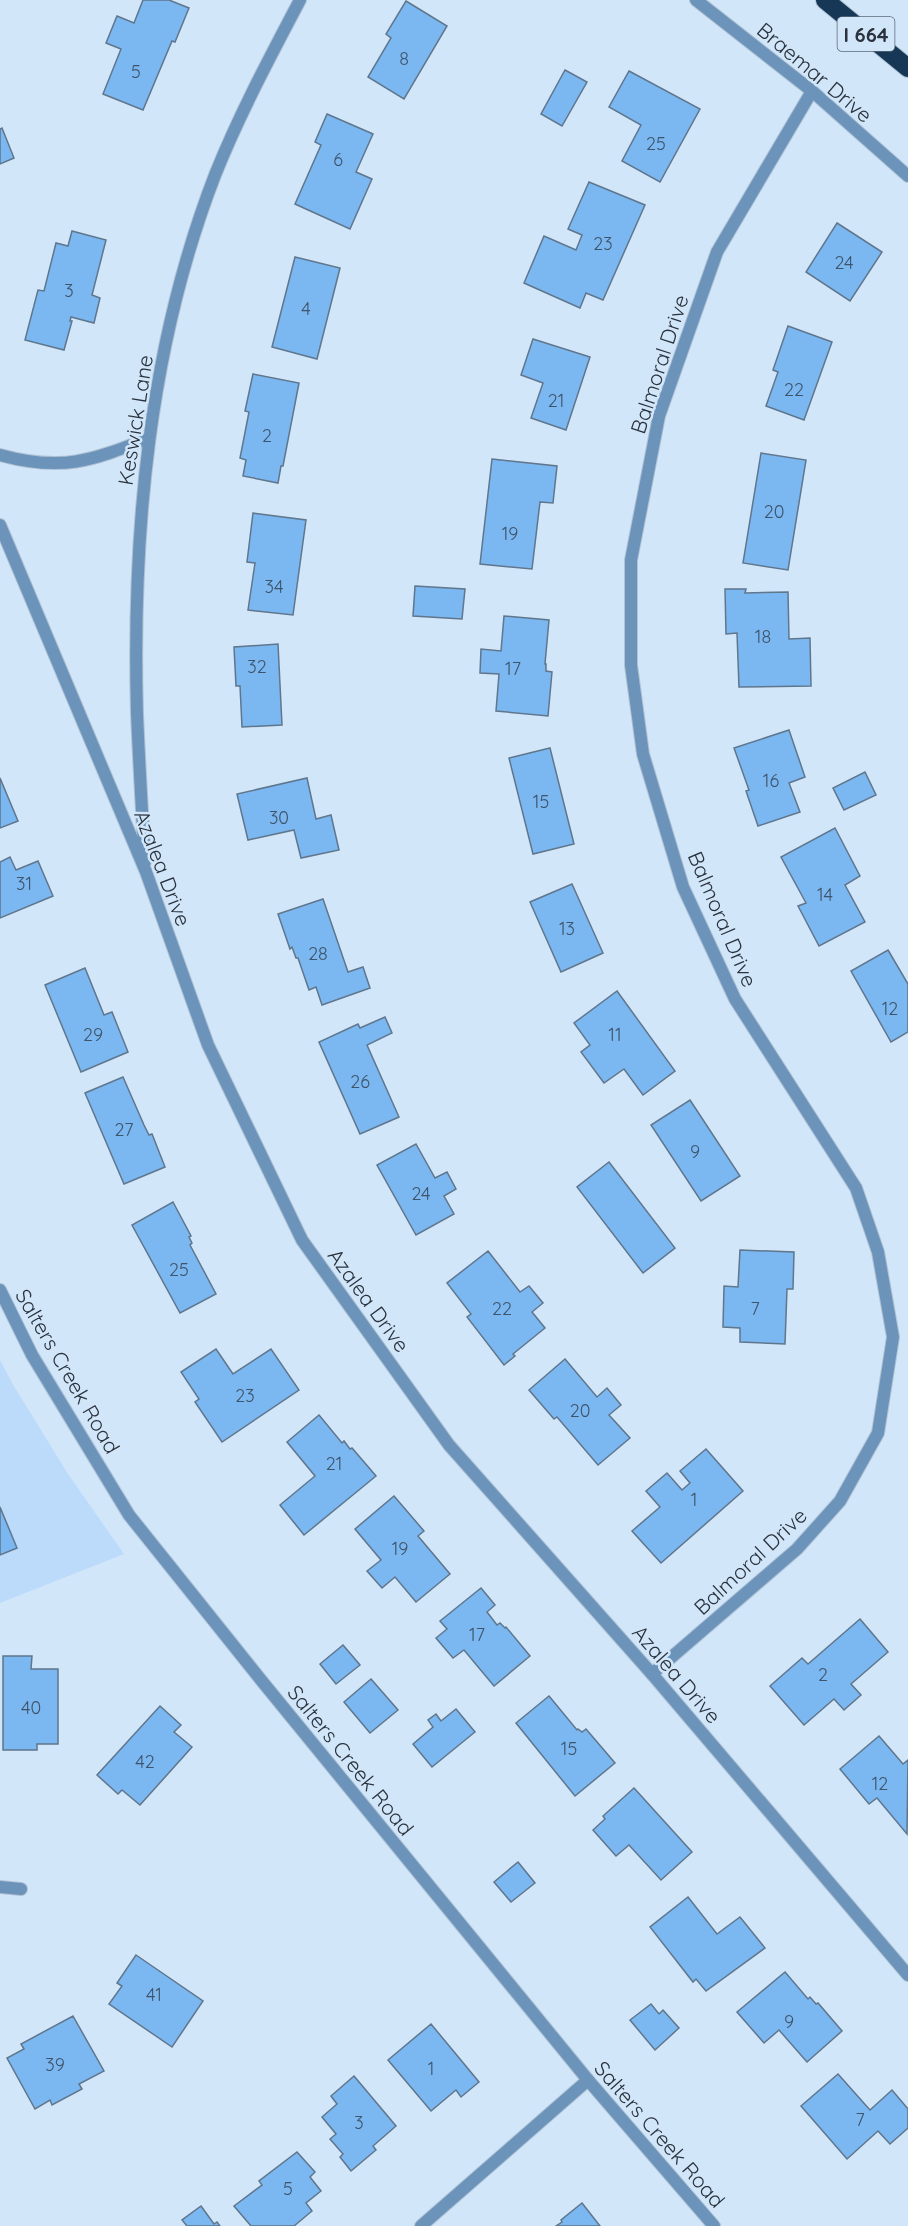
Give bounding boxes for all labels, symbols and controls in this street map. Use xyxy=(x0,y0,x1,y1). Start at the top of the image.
street label: Braemar Drive xyxy=(752,16,878,128)
road number: I 664 xyxy=(838,17,894,51)
house number: 8 xyxy=(399,47,409,70)
house number: 5 xyxy=(131,60,141,83)
house number: 25 xyxy=(646,132,666,155)
house number: 6 xyxy=(333,148,343,171)
house number: 23 xyxy=(593,232,613,255)
house number: 24 xyxy=(834,251,854,274)
house number: 3 xyxy=(64,279,74,302)
street label: Balmoral Drive xyxy=(624,291,694,437)
house number: 4 xyxy=(301,297,311,320)
street label: Keswick Lane xyxy=(112,353,158,487)
house number: 22 xyxy=(784,378,804,401)
house number: 21 xyxy=(548,389,564,412)
house number: 2 xyxy=(262,424,272,447)
house number: 20 xyxy=(764,500,784,523)
house number: 19 xyxy=(502,522,518,545)
house number: 34 xyxy=(265,575,283,598)
house number: 18 xyxy=(755,625,771,648)
house number: 32 xyxy=(247,655,267,678)
house number: 17 xyxy=(505,657,521,680)
house number: 16 xyxy=(763,769,779,792)
house number: 15 xyxy=(533,790,549,813)
street label: Azalea Drive xyxy=(129,806,197,930)
house number: 30 xyxy=(269,806,289,829)
street label: Balmoral Drive xyxy=(683,847,763,991)
house number: 31 xyxy=(16,872,32,895)
house number: 14 xyxy=(817,883,833,906)
house number: 13 xyxy=(559,917,575,940)
house number: 28 xyxy=(308,942,328,965)
house number: 12 xyxy=(882,997,898,1020)
house number: 29 xyxy=(83,1023,103,1046)
house number: 11 xyxy=(608,1023,622,1046)
house number: 26 xyxy=(350,1070,370,1093)
house number: 27 xyxy=(115,1118,133,1141)
house number: 9 xyxy=(690,1140,700,1163)
house number: 24 xyxy=(411,1182,431,1205)
street label: Azalea Drive xyxy=(323,1243,415,1357)
house number: 25 xyxy=(169,1258,189,1281)
street label: Salters Creek Road xyxy=(10,1284,126,1458)
house number: 22 xyxy=(492,1297,512,1320)
house number: 7 xyxy=(750,1297,760,1320)
house number: 23 xyxy=(235,1384,255,1407)
house number: 20 xyxy=(570,1399,590,1422)
house number: 21 xyxy=(326,1452,342,1475)
house number: 1 xyxy=(691,1488,697,1511)
street label: Balmoral Drive xyxy=(688,1502,812,1620)
house number: 19 xyxy=(392,1537,408,1560)
street label: Azalea Drive xyxy=(627,1619,727,1729)
house number: 17 xyxy=(469,1623,485,1646)
house number: 2 xyxy=(818,1663,828,1686)
street label: Salters Creek Road xyxy=(282,1680,420,1840)
house number: 40 xyxy=(21,1696,41,1719)
house number: 15 xyxy=(561,1737,577,1760)
house number: 42 xyxy=(135,1750,155,1773)
house number: 12 xyxy=(872,1772,888,1795)
house number: 41 xyxy=(146,1983,162,2006)
house number: 9 xyxy=(784,2010,794,2033)
house number: 39 xyxy=(45,2053,65,2076)
street label: Salters Creek Road xyxy=(589,2055,731,2213)
house number: 1 xyxy=(428,2057,434,2080)
house number: 7 xyxy=(855,2108,865,2131)
house number: 3 xyxy=(354,2111,364,2134)
house number: 5 xyxy=(283,2177,293,2200)

